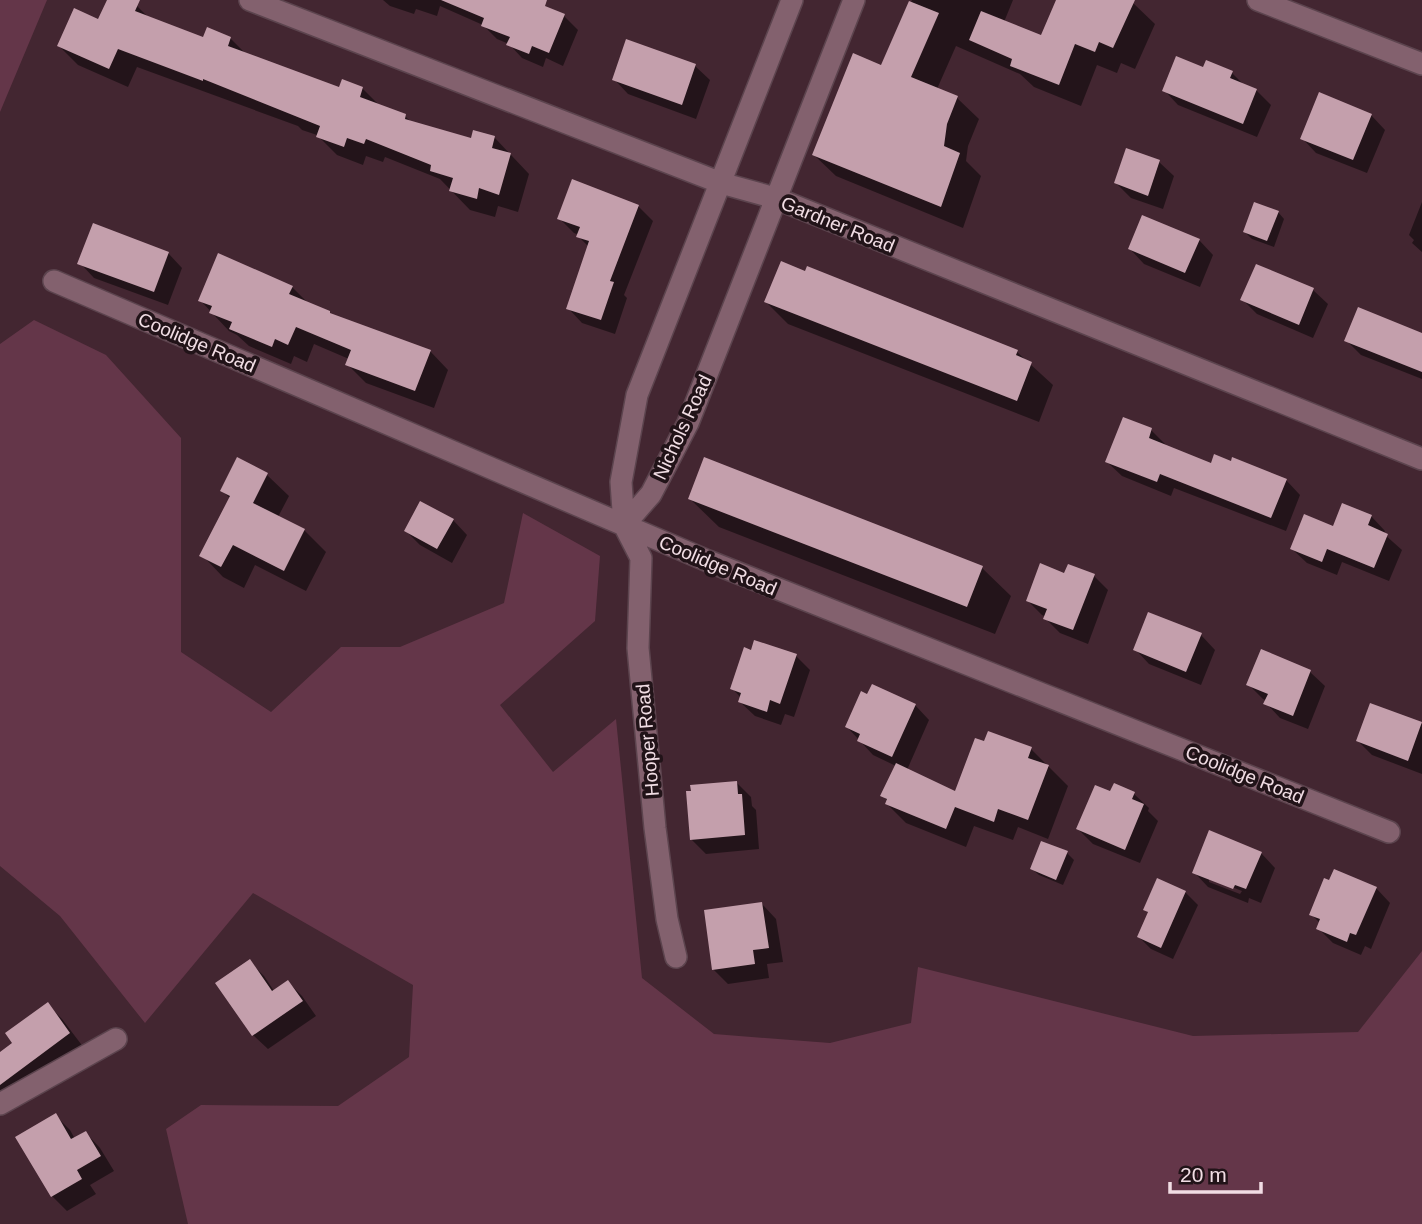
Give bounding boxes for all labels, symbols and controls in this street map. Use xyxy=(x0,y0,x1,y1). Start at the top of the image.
street label: Gardner Road xyxy=(778,192,898,257)
street label: Coolidge Road xyxy=(135,308,259,377)
street label: Nichols Road xyxy=(649,372,716,483)
street label: Coolidge Road xyxy=(656,531,780,600)
street label: Hooper Road xyxy=(632,683,663,797)
street label: Coolidge Road xyxy=(1183,741,1307,808)
scale bar xyxy=(1170,1150,1261,1194)
text: 20 m xyxy=(1180,1163,1227,1186)

